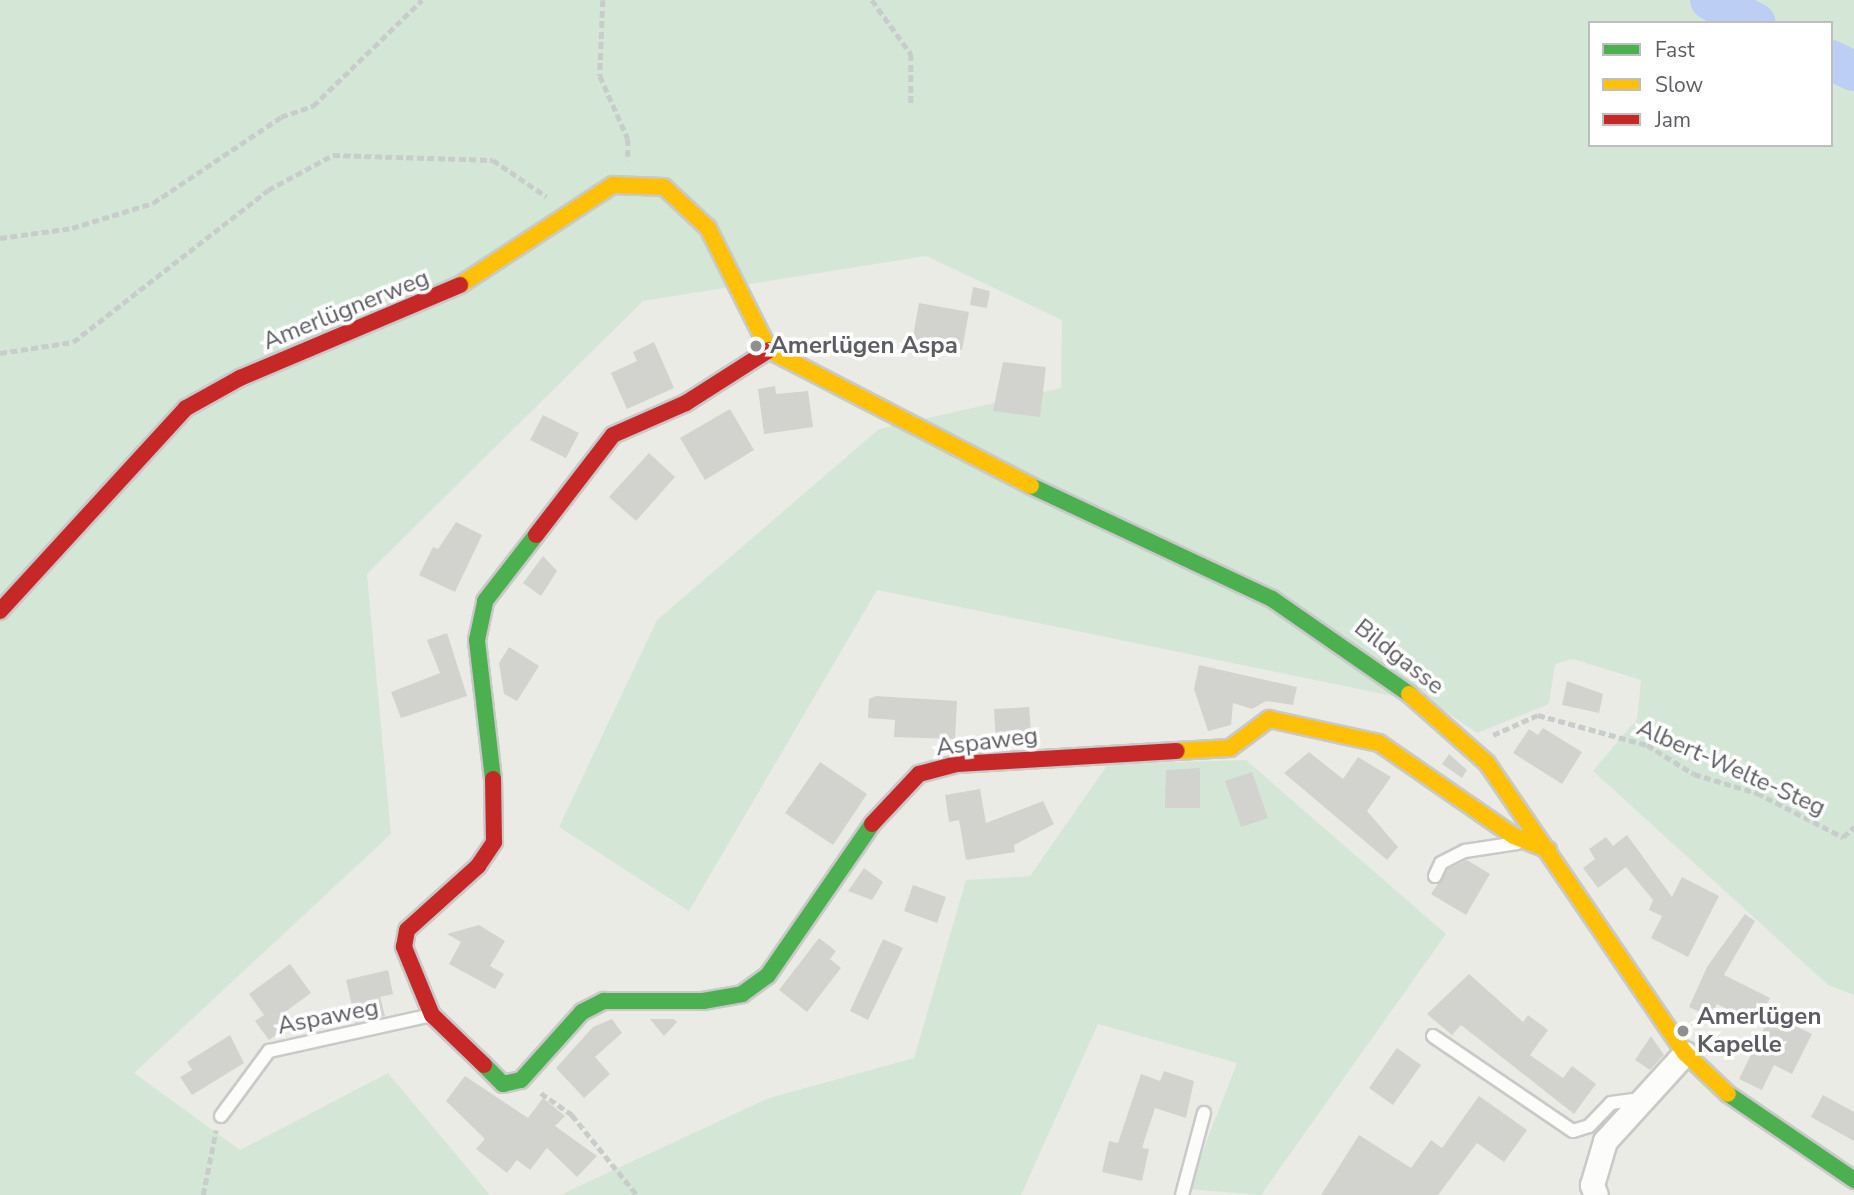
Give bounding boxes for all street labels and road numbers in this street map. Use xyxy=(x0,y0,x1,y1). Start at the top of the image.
street label: Amerlügnerweg xyxy=(259,264,433,356)
street label: Bildgasse xyxy=(1349,613,1449,701)
street label: Albert-Welte-Steg xyxy=(1632,714,1830,822)
street label: Aspaweg xyxy=(934,721,1040,763)
street label: Aspaweg xyxy=(275,993,381,1041)

